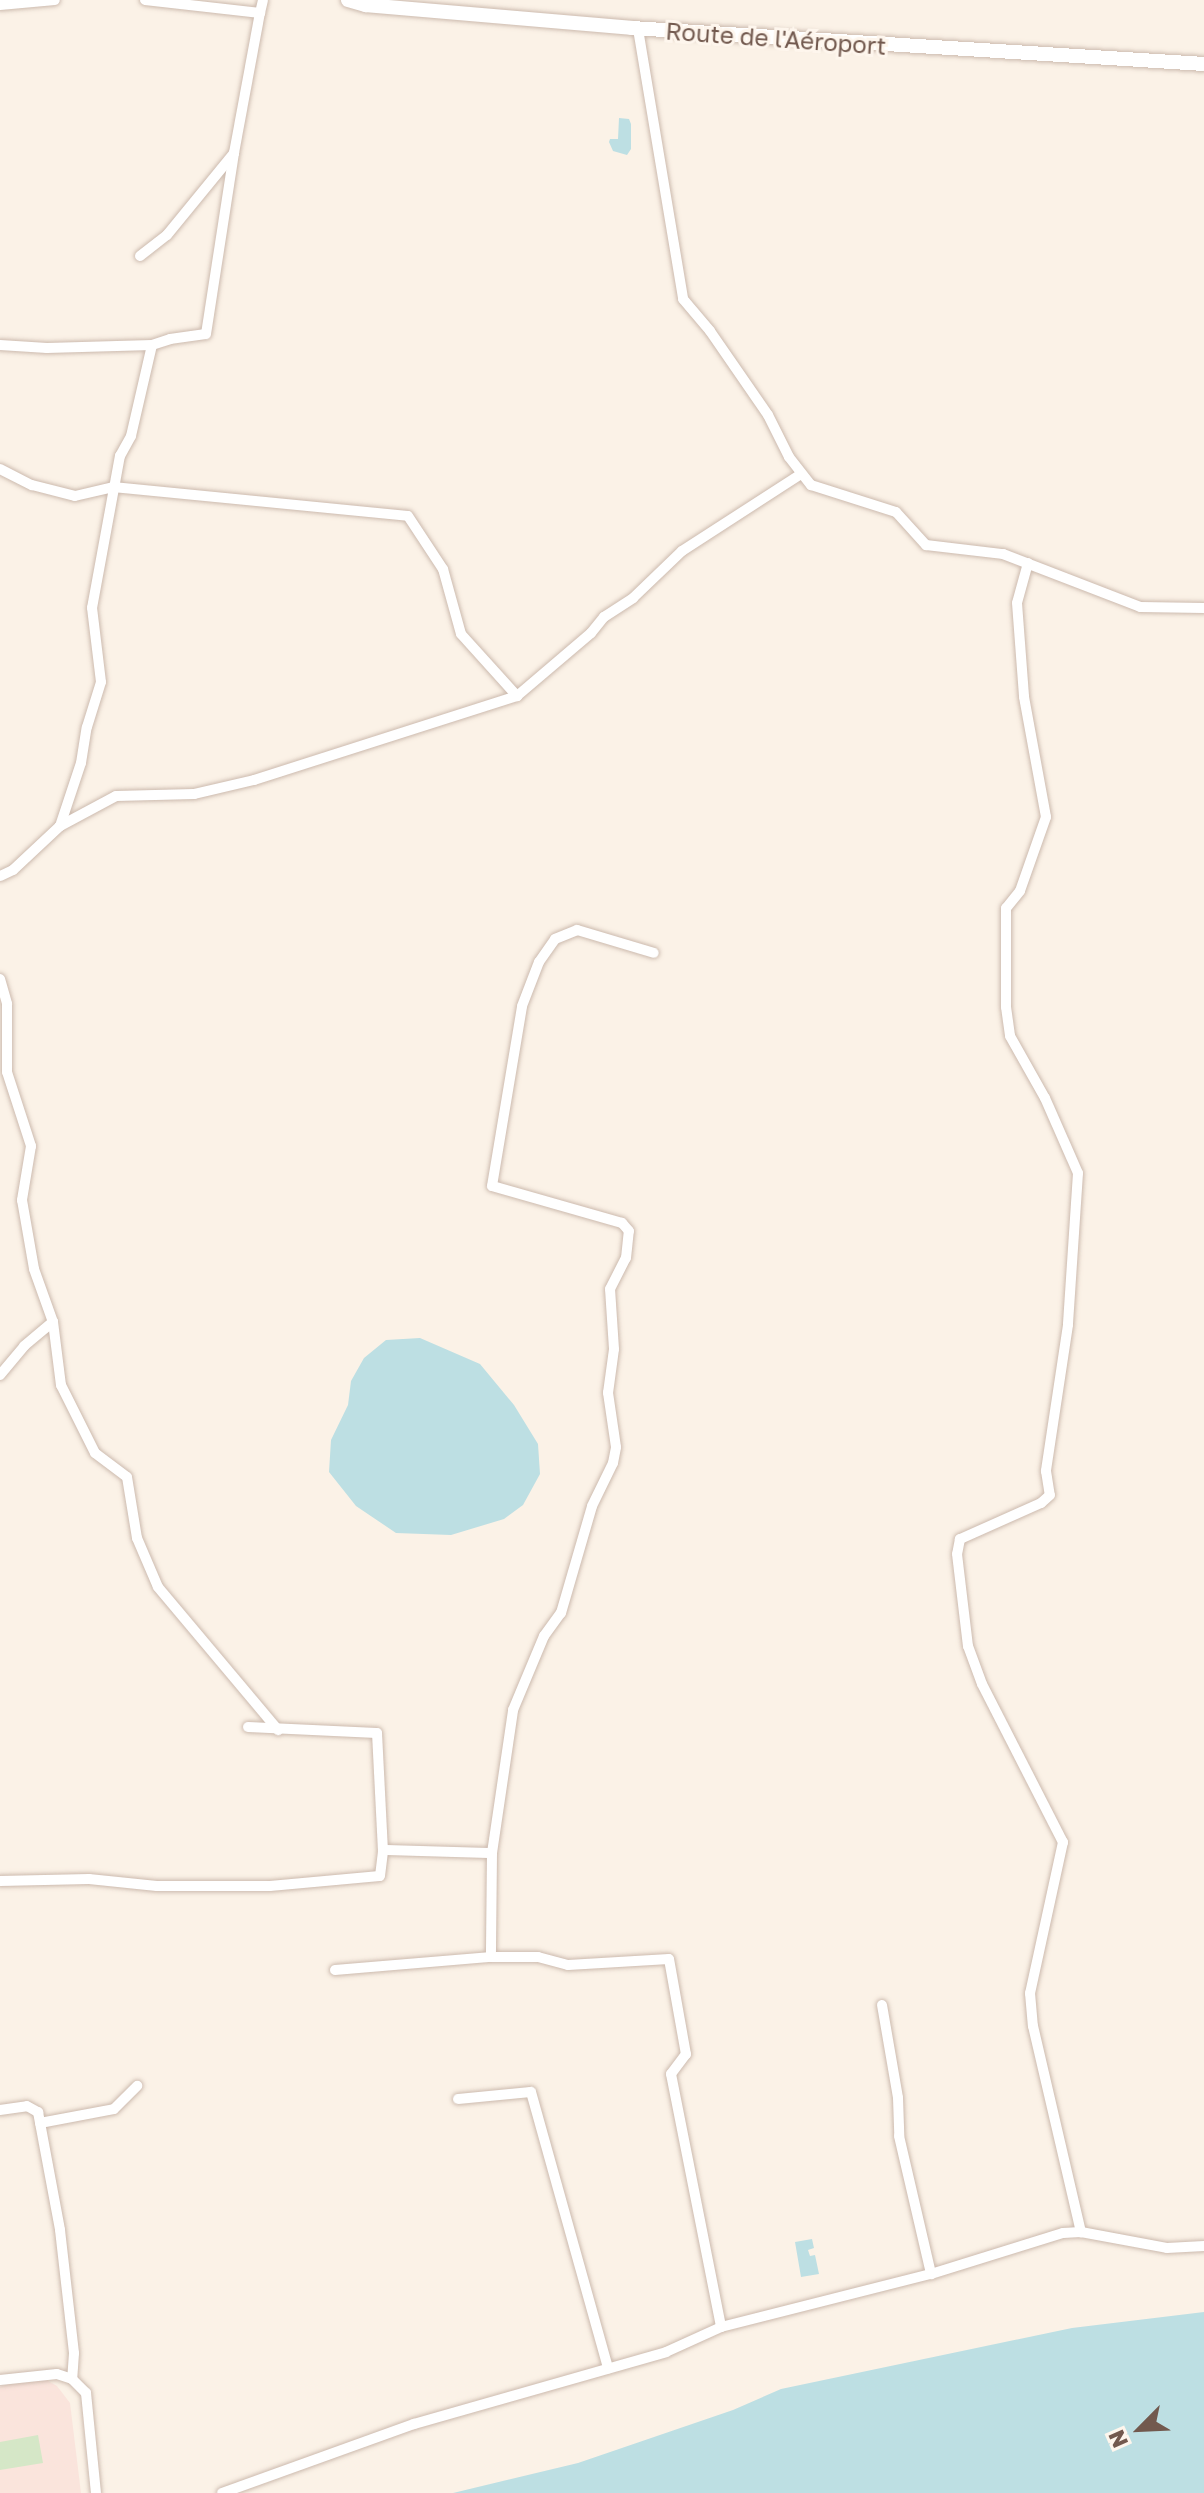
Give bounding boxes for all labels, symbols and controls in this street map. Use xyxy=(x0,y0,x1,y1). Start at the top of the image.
street label: Route de l'Aéroport xyxy=(665,16,887,60)
north arrow xyxy=(1100,2389,1180,2469)
text: N xyxy=(1102,2426,1133,2452)

